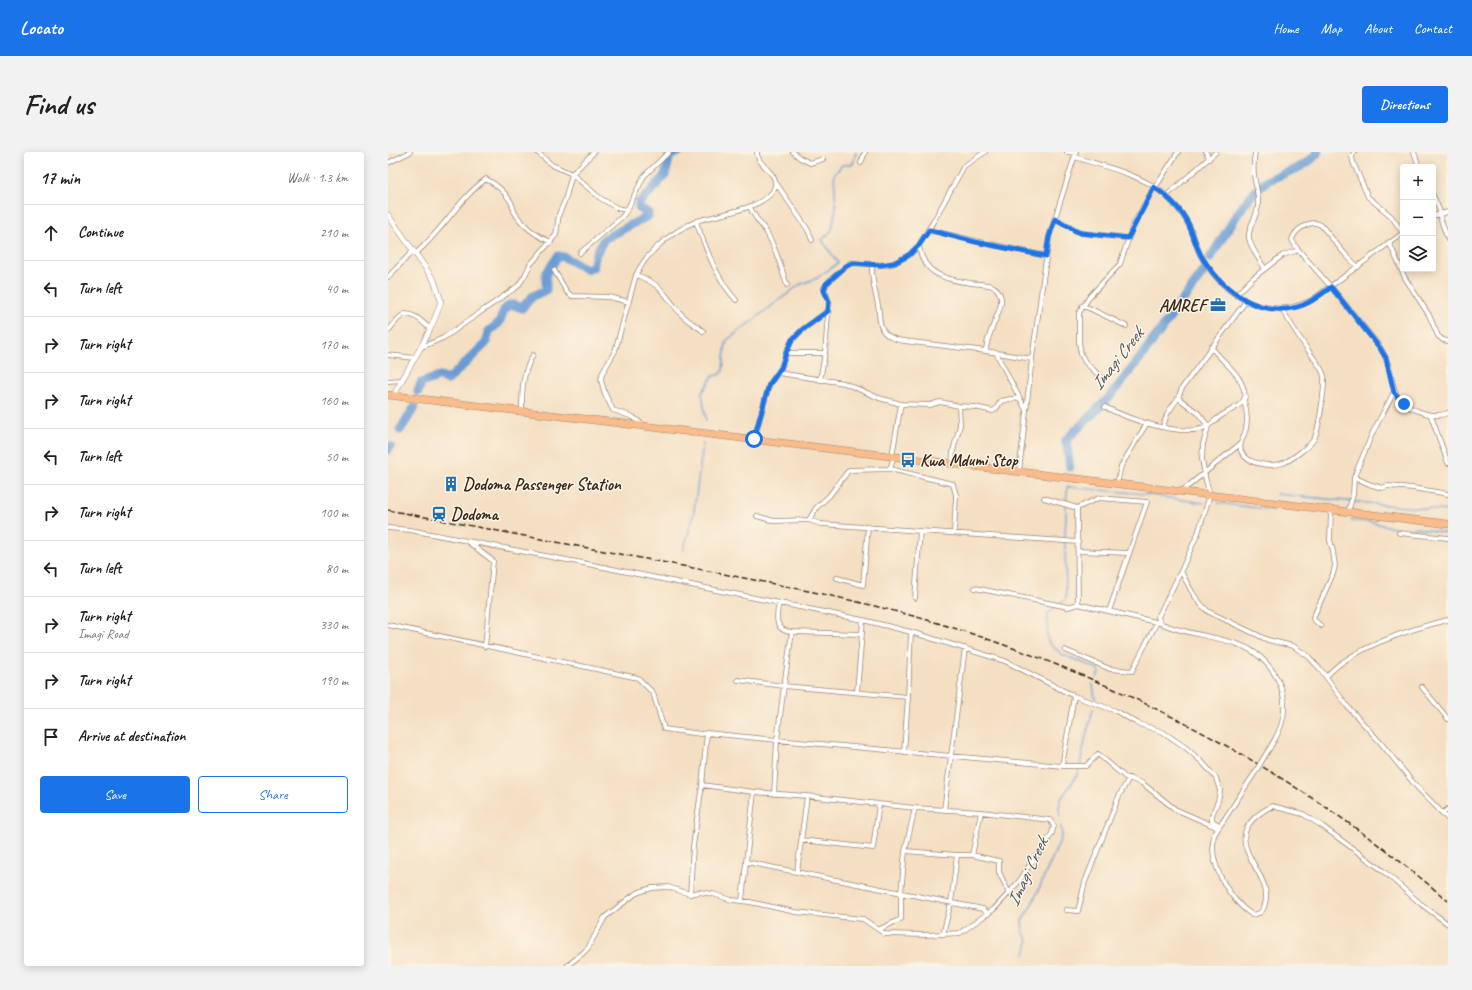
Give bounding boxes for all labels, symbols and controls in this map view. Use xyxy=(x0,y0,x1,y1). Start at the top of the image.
text: Locato xyxy=(20,16,63,40)
text: Home xyxy=(1273,20,1299,37)
text: Map xyxy=(1321,20,1342,37)
text: About xyxy=(1364,20,1392,37)
text: Contact xyxy=(1414,20,1452,37)
button: Directions xyxy=(1362,86,1448,123)
text: Find us xyxy=(24,87,94,122)
map controls xyxy=(1400,164,1436,272)
button: + xyxy=(1400,164,1436,200)
text: 17 min xyxy=(40,168,80,189)
text: Walk · 1.3 km xyxy=(287,170,348,186)
button: − xyxy=(1400,200,1436,236)
icon: ahead xyxy=(40,222,62,244)
text: Continue xyxy=(78,223,123,242)
text: 210 m xyxy=(320,225,348,241)
button: layers xyxy=(1400,236,1436,272)
icon: left xyxy=(40,278,62,300)
text: Turn left xyxy=(78,279,121,298)
text: 40 m xyxy=(326,281,348,297)
place label: AMREF xyxy=(1159,295,1209,316)
office icon: AMREF xyxy=(1209,296,1227,314)
water label: Imagi Creek xyxy=(1086,321,1150,394)
icon: right xyxy=(40,334,62,356)
text: Turn right xyxy=(78,335,131,354)
text: 170 m xyxy=(320,337,348,353)
icon: right xyxy=(40,390,62,412)
text: Turn right xyxy=(78,391,131,410)
text: 160 m xyxy=(320,393,348,409)
route end xyxy=(1395,395,1413,413)
route start xyxy=(745,430,763,448)
icon: left xyxy=(40,446,62,468)
text: Turn left xyxy=(78,447,121,466)
text: 50 m xyxy=(326,449,348,465)
place label: Kwa Mdumi Stop xyxy=(920,450,1019,471)
bus stop icon: Kwa Mdumi Stop xyxy=(899,451,917,469)
place label: Dodoma Passenger Station xyxy=(463,474,622,495)
building icon: Dodoma Passenger Station xyxy=(442,475,460,493)
icon: right xyxy=(40,502,62,524)
text: Turn right xyxy=(78,503,131,522)
place label: Dodoma xyxy=(451,504,500,525)
text: 100 m xyxy=(320,505,348,521)
station icon: Dodoma xyxy=(430,505,448,523)
icon: left xyxy=(40,558,62,580)
text: Turn left xyxy=(78,559,121,578)
text: 80 m xyxy=(326,561,348,577)
text: Turn right xyxy=(78,607,131,626)
icon: right xyxy=(40,614,62,636)
text: 330 m xyxy=(320,617,348,633)
text: Imagi Road xyxy=(78,626,129,642)
icon: right xyxy=(40,670,62,692)
text: Turn right xyxy=(78,671,131,690)
text: 190 m xyxy=(320,673,348,689)
icon: arrive xyxy=(40,726,62,748)
text: Arrive at destination xyxy=(78,727,185,746)
button: Save xyxy=(40,776,190,813)
button: Share xyxy=(198,776,348,813)
water label: Imagi Creek xyxy=(1002,831,1054,910)

